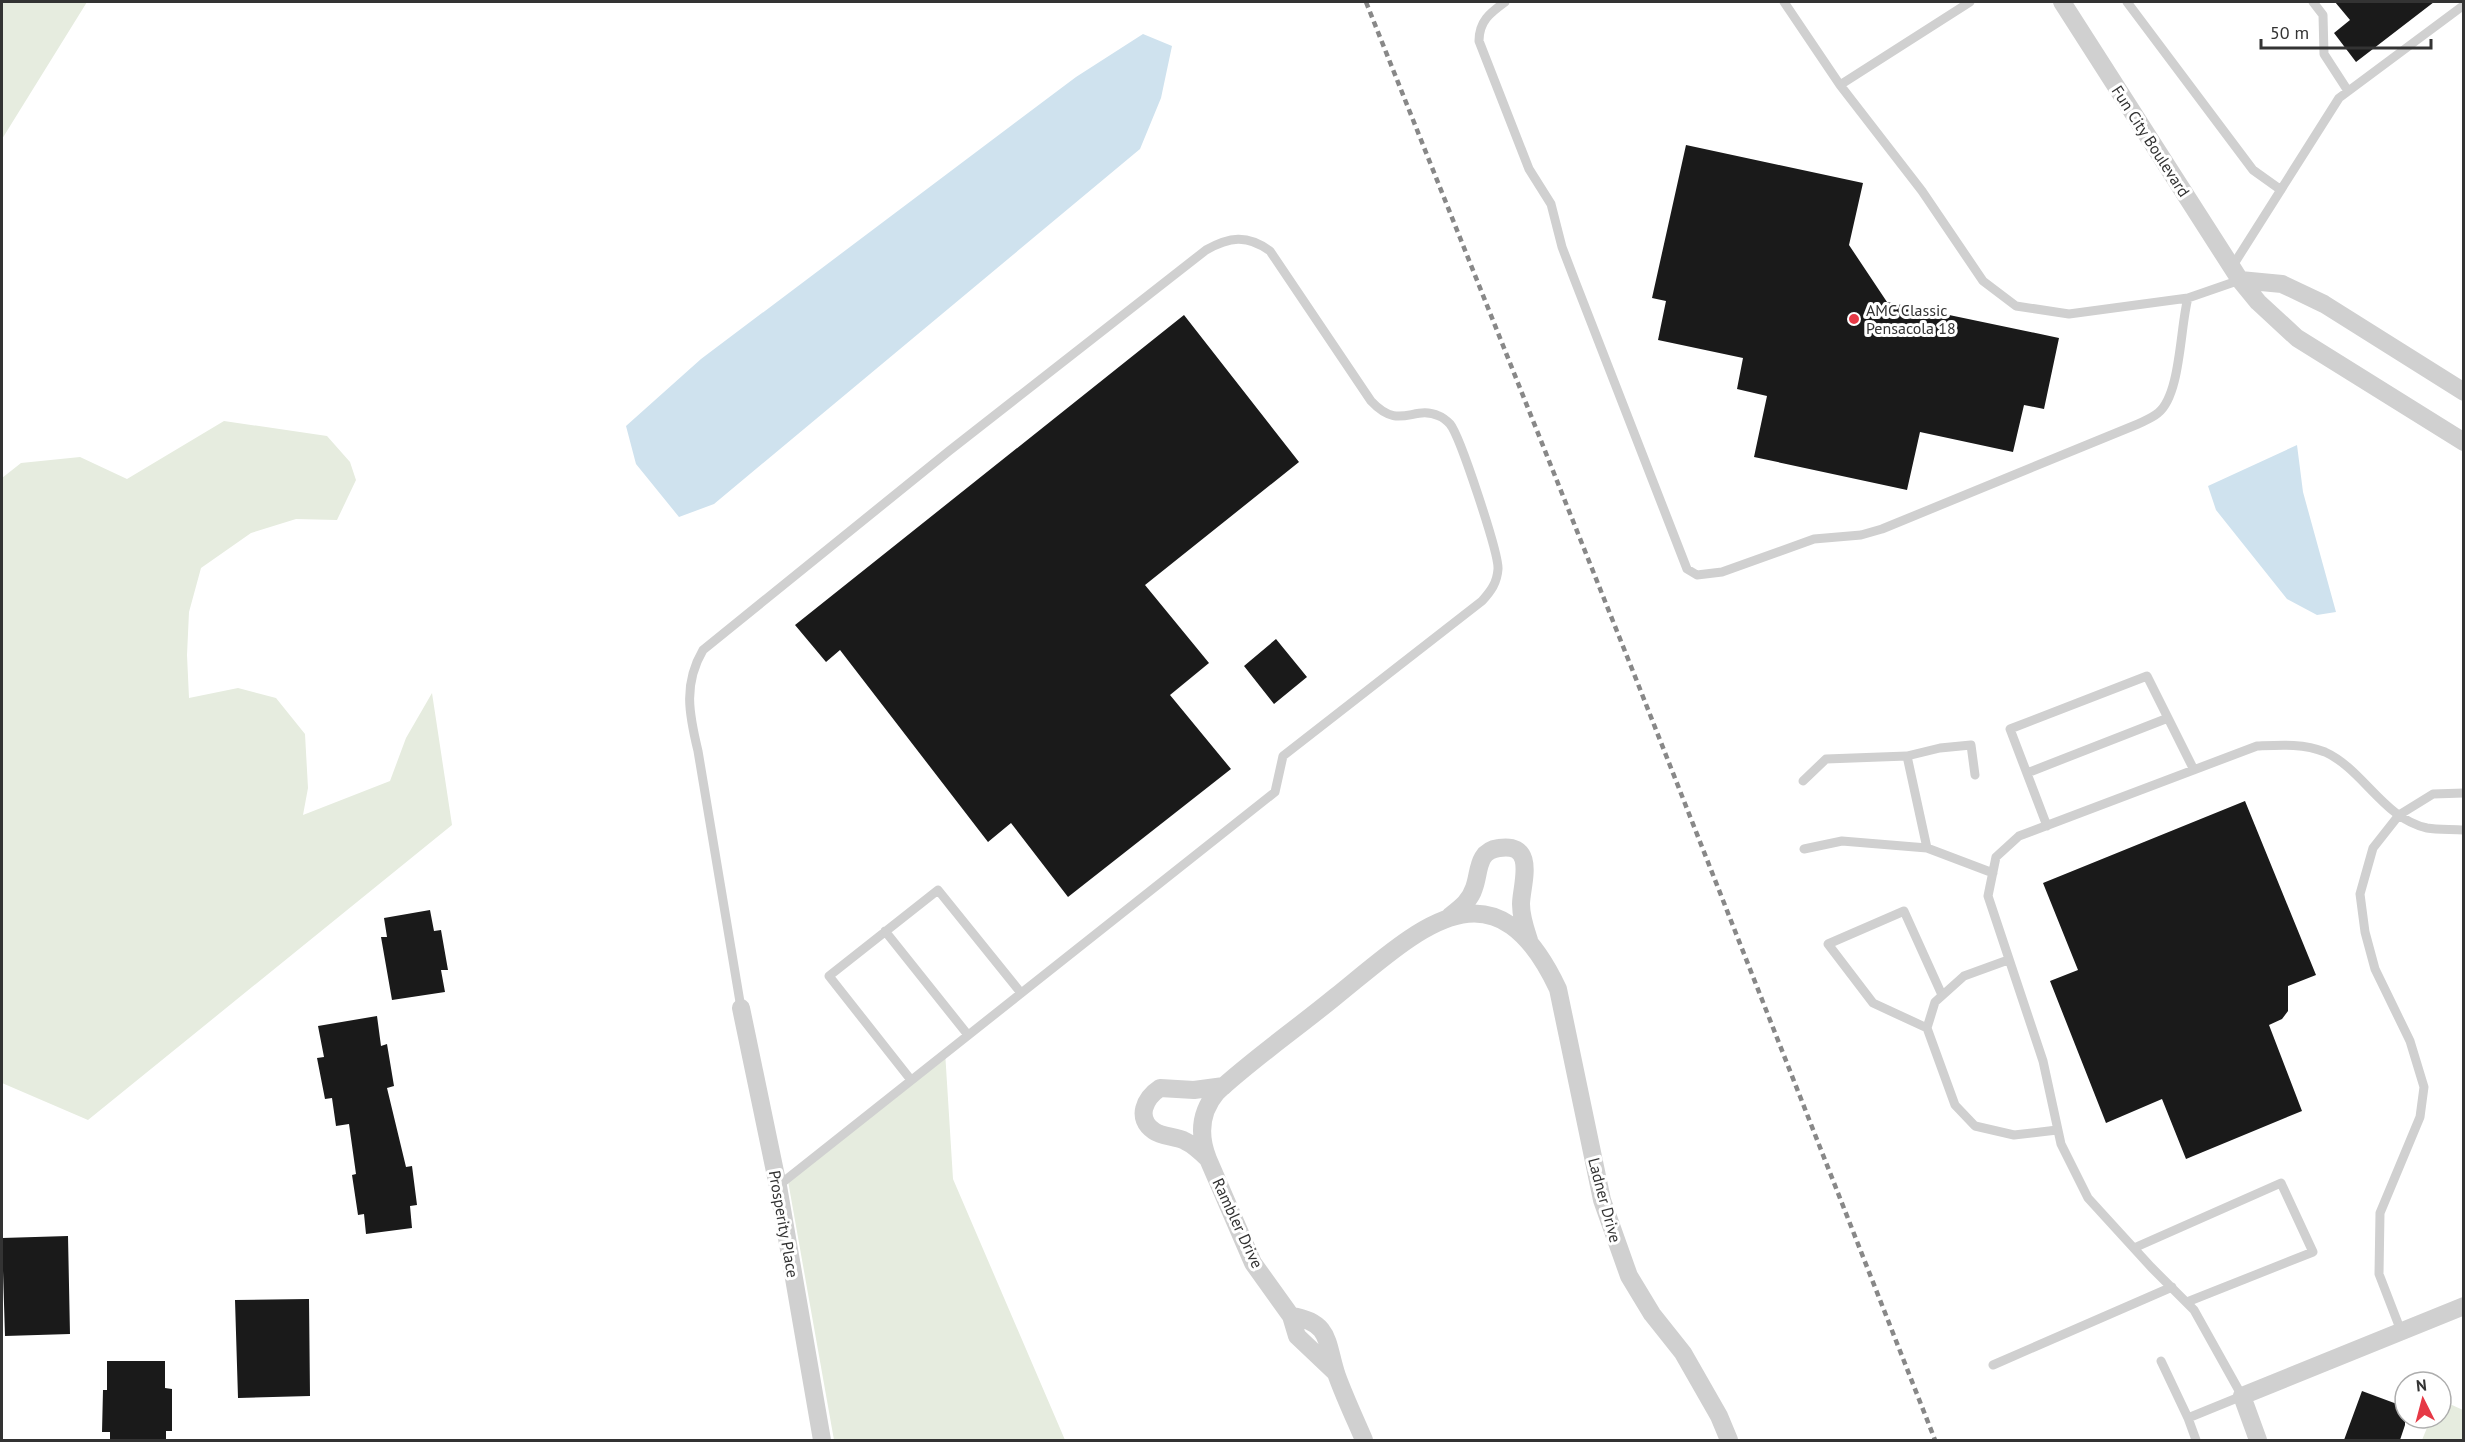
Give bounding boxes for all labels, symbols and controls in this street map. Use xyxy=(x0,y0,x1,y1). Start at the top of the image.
scale bar xyxy=(2261,12,2430,50)
text: 50 m xyxy=(2270,21,2309,44)
street label: Fun City Boulevard xyxy=(2108,82,2194,200)
place label: AMC Classic Pensacola 18 xyxy=(1866,300,1956,338)
marker: AMC Classic Pensacola 18 xyxy=(1847,312,1861,326)
street label: Ladner Drive xyxy=(1584,1155,1626,1245)
street label: Prosperity Place xyxy=(765,1169,803,1279)
street label: Rambler Drive xyxy=(1208,1175,1268,1271)
north arrow xyxy=(2393,1370,2453,1430)
text: N xyxy=(2415,1375,2428,1396)

